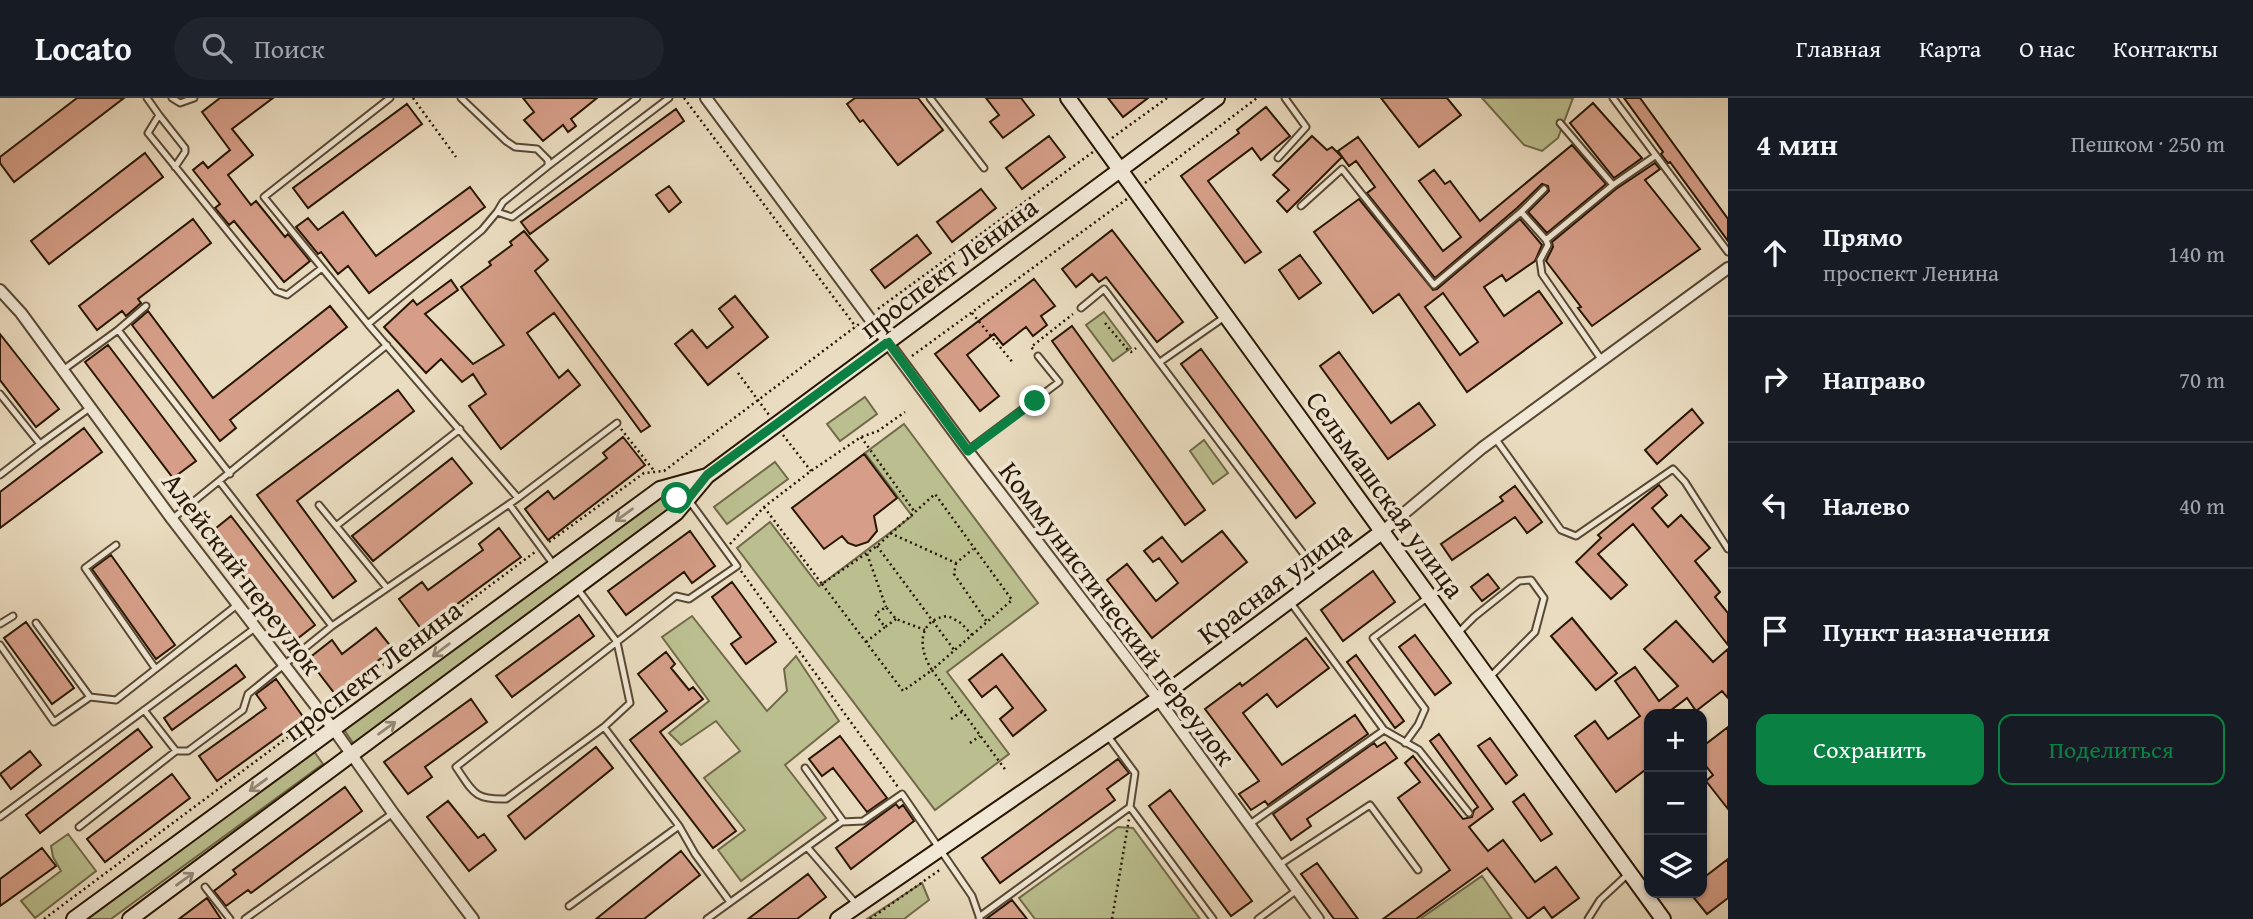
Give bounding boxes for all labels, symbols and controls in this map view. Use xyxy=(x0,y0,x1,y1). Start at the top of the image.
search box xyxy=(174,17,664,80)
text: Locato xyxy=(35,24,132,72)
icon: search xyxy=(198,29,236,67)
text: Поиск xyxy=(254,29,325,68)
text: Главная xyxy=(1796,31,1881,66)
text: Карта xyxy=(1919,31,1981,66)
text: О нас xyxy=(2019,31,2075,66)
text: Контакты xyxy=(2113,31,2218,66)
text: 4 мин xyxy=(1756,122,1838,166)
text: Пешком · 250 m xyxy=(2071,127,2225,160)
street label: проспект Ленина xyxy=(850,186,1046,348)
text: Прямо xyxy=(1823,217,1903,256)
icon: ahead xyxy=(1756,234,1794,272)
text: 140 m xyxy=(2168,237,2225,270)
text: проспект Ленина xyxy=(1823,256,1999,289)
icon: right xyxy=(1756,360,1794,398)
text: Направо xyxy=(1823,360,1925,399)
text: 70 m xyxy=(2179,363,2225,396)
street label: Сельмашская улица xyxy=(1297,382,1476,607)
route end xyxy=(1019,385,1050,416)
street label: Коммунистический переулок xyxy=(990,452,1246,774)
street label: Алейский переулок xyxy=(153,463,333,683)
route start xyxy=(661,482,692,513)
icon: left xyxy=(1756,486,1794,524)
text: Налево xyxy=(1823,486,1910,525)
text: 40 m xyxy=(2179,489,2225,522)
one-way arrow xyxy=(615,508,634,522)
street label: Красная улица xyxy=(1188,510,1360,654)
street label: проспект Ленина xyxy=(274,589,470,751)
icon: arrive xyxy=(1756,612,1794,650)
text: Пункт назначения xyxy=(1823,612,2050,651)
one-way arrow xyxy=(432,642,451,657)
map controls xyxy=(1644,709,1707,898)
button: + xyxy=(1644,709,1707,772)
button: Сохранить xyxy=(1756,714,1984,785)
button: Поделиться xyxy=(1998,714,2225,785)
one-way arrow xyxy=(377,721,396,735)
button: − xyxy=(1644,772,1707,835)
one-way arrow xyxy=(249,778,268,792)
button: layers xyxy=(1644,835,1707,898)
one-way arrow xyxy=(175,872,194,886)

